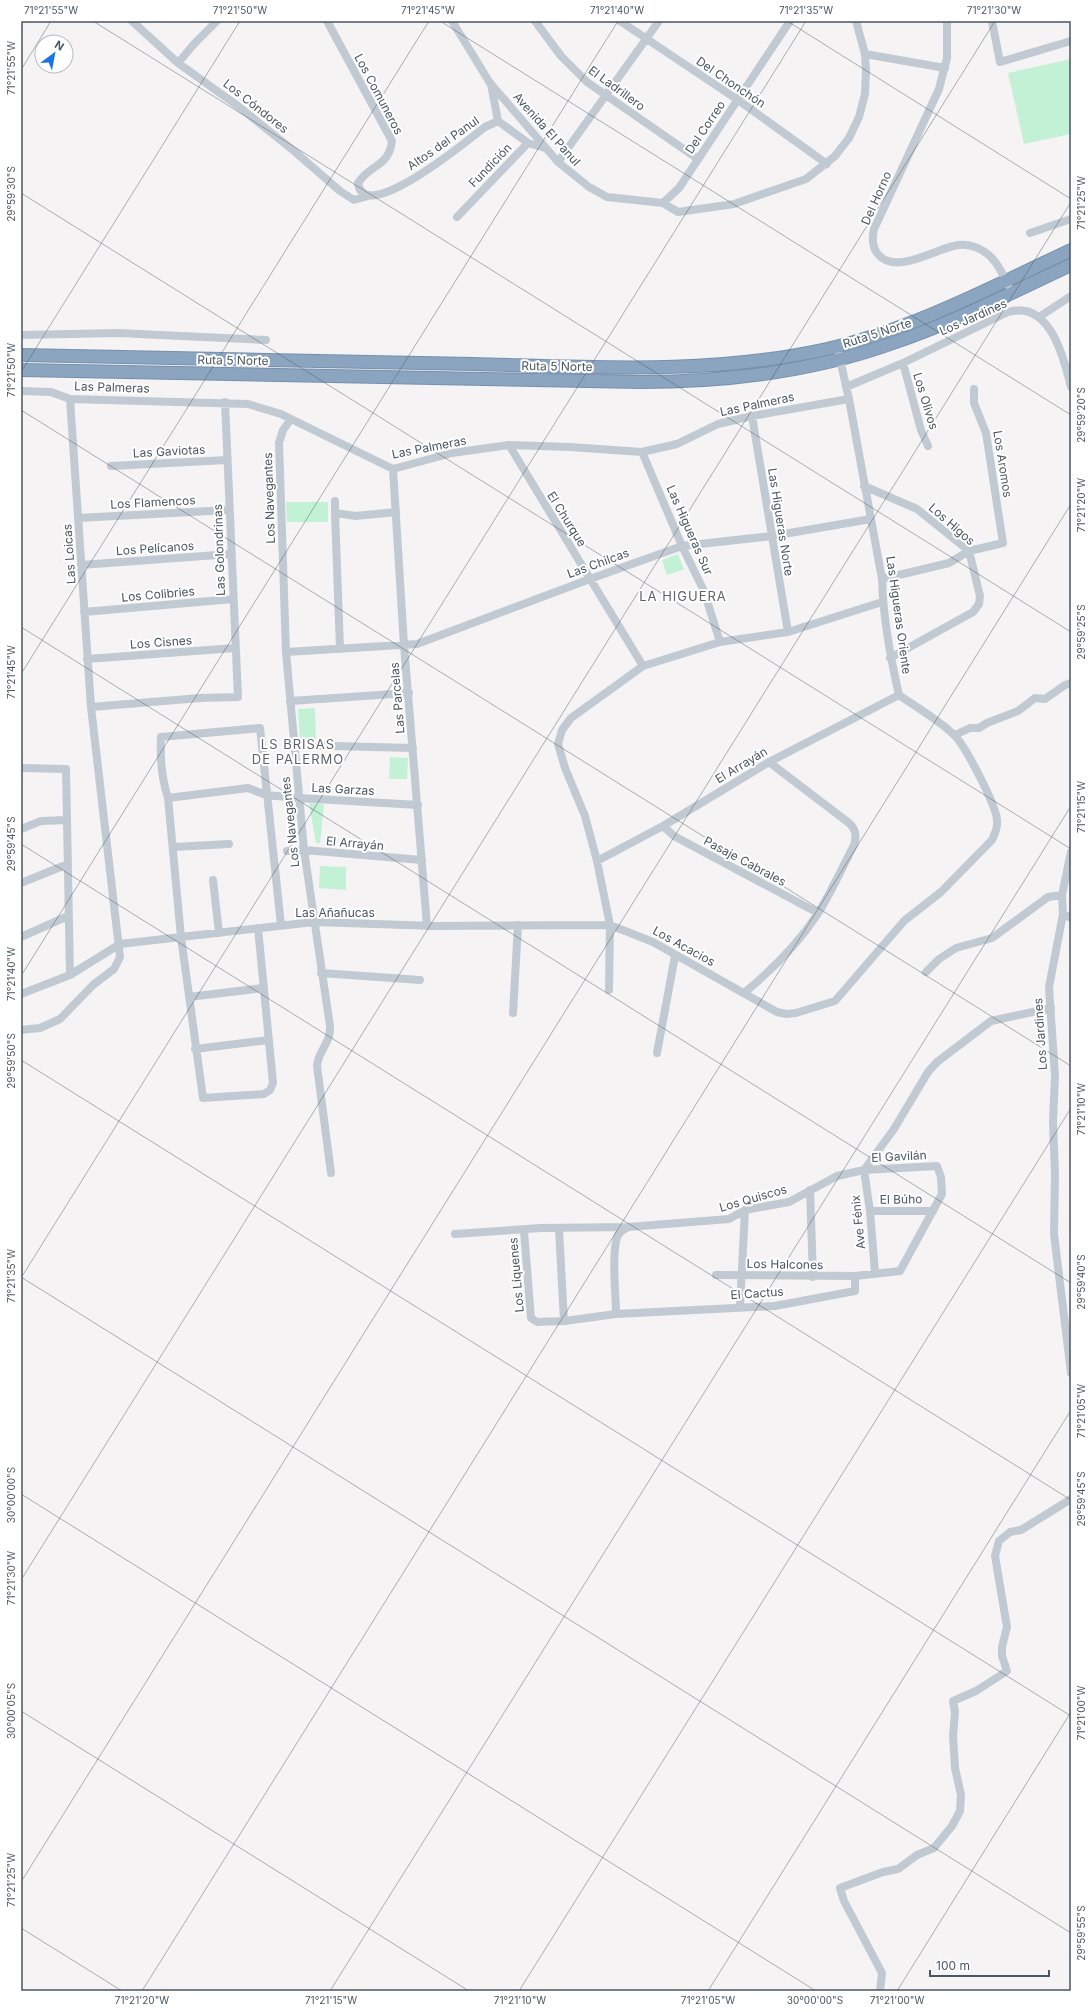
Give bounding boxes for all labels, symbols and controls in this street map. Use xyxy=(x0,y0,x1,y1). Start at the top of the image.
text: 71°21'55"W xyxy=(24,4,78,16)
text: 71°21'50"W xyxy=(213,4,267,16)
text: 71°21'45"W xyxy=(401,4,455,16)
text: 71°21'40"W xyxy=(590,4,644,16)
text: 71°21'35"W xyxy=(779,4,833,16)
text: 71°21'30"W xyxy=(967,4,1021,16)
north arrow xyxy=(34,34,74,74)
text: N xyxy=(52,37,67,54)
text: 71°21'55"W xyxy=(5,41,17,95)
street label: Los Comuneros xyxy=(351,51,407,137)
street label: Del Chonchón xyxy=(694,53,768,111)
street label: El Ladrillero xyxy=(586,62,648,114)
street label: Los Cóndores xyxy=(220,76,292,136)
street label: Avenida El Panul xyxy=(510,89,584,169)
street label: Del Correo xyxy=(682,97,728,157)
street label: Altos del Panul xyxy=(404,113,482,173)
street label: Fundición xyxy=(465,140,515,190)
text: 29°59'30"S xyxy=(5,166,17,222)
street label: Del Horno xyxy=(858,169,894,227)
text: 71°21'25"W xyxy=(1075,176,1087,230)
street label: Los Jardines xyxy=(937,295,1009,339)
street label: Ruta 5 Norte xyxy=(841,315,913,351)
text: 71°21'50"W xyxy=(5,343,17,397)
street label: Ruta 5 Norte xyxy=(197,352,269,368)
street label: Ruta 5 Norte xyxy=(521,358,593,374)
street label: Los Olivos xyxy=(910,371,942,431)
street label: Las Palmeras xyxy=(74,378,150,396)
text: 29°59'20"S xyxy=(1075,387,1087,443)
street label: Las Palmeras xyxy=(718,389,796,419)
street label: Los Aromos xyxy=(990,429,1016,499)
street label: Las Palmeras xyxy=(390,432,468,462)
street label: Las Gaviotas xyxy=(132,442,206,460)
street label: Los Navegantes xyxy=(260,452,278,544)
street label: Las Higueras Norte xyxy=(765,467,797,577)
text: 71°21'20"W xyxy=(1075,478,1087,532)
street label: Las Higueras Sur xyxy=(663,483,717,578)
street label: El Churque xyxy=(544,489,590,549)
street label: Los Flamencos xyxy=(110,492,196,512)
street label: Los Higos xyxy=(926,500,978,548)
street label: Las Golondrinas xyxy=(210,504,228,596)
street label: Las Loicas xyxy=(59,523,79,585)
street label: Los Pelícanos xyxy=(115,538,195,558)
street label: Las Chilcas xyxy=(565,545,631,581)
street label: Las Higueras Oriente xyxy=(883,555,915,675)
street label: Los Colibries xyxy=(121,583,195,605)
district label: LA HIGUERA xyxy=(639,588,727,604)
text: 29°59'25"S xyxy=(1075,604,1087,660)
street label: Los Cisnes xyxy=(129,632,193,652)
text: 71°21'45"W xyxy=(5,645,17,699)
street label: Las Parcelas xyxy=(386,662,408,734)
district label: LS BRISAS DE PALERMO xyxy=(252,736,344,767)
street label: El Arrayán xyxy=(712,744,770,786)
street label: Los Navegantes xyxy=(278,776,302,868)
street label: Las Garzas xyxy=(311,780,375,798)
text: 71°21'15"W xyxy=(1075,781,1087,833)
text: 29°59'45"S xyxy=(5,816,17,872)
street label: El Arrayán xyxy=(325,833,385,853)
street label: Pasaje Cabrales xyxy=(701,833,789,889)
street label: Las Añañucas xyxy=(295,905,375,920)
street label: Los Acacios xyxy=(650,923,718,969)
text: 71°21'40"W xyxy=(5,947,17,1001)
street label: Los Jardines xyxy=(1030,997,1050,1071)
text: 29°59'50"S xyxy=(5,1033,17,1089)
text: 71°21'10"W xyxy=(1075,1083,1087,1135)
street label: El Gavilán xyxy=(871,1147,927,1165)
street label: Los Quiscos xyxy=(717,1181,789,1215)
street label: El Búho xyxy=(880,1191,922,1207)
street label: Ave Fénix xyxy=(848,1194,868,1250)
street label: Los Líquenes xyxy=(505,1237,527,1313)
text: 71°21'35"W xyxy=(5,1249,17,1303)
text: 29°59'40"S xyxy=(1075,1254,1087,1310)
street label: Los Halcones xyxy=(747,1256,823,1272)
street label: El Cactus xyxy=(730,1284,784,1302)
text: 71°21'05"W xyxy=(1075,1384,1087,1438)
text: 30°00'00"S xyxy=(5,1467,17,1523)
text: 29°59'45"S xyxy=(1075,1471,1087,1527)
text: 71°21'30"W xyxy=(5,1551,17,1605)
text: 30°00'05"S xyxy=(5,1683,17,1739)
text: 71°21'00"W xyxy=(1075,1686,1087,1740)
text: 71°21'25"W xyxy=(5,1853,17,1907)
text: 29°59'55"S xyxy=(1075,1905,1087,1961)
scale bar xyxy=(930,1952,1049,1978)
text: 100 m xyxy=(936,1958,970,1973)
text: 71°21'20"W xyxy=(115,1994,169,2006)
text: 71°21'15"W xyxy=(305,1994,357,2006)
text: 71°21'10"W xyxy=(494,1994,546,2006)
text: 71°21'05"W xyxy=(681,1994,735,2006)
text: 30°00'00"S xyxy=(787,1994,843,2006)
text: 71°21'00"W xyxy=(870,1994,924,2006)

